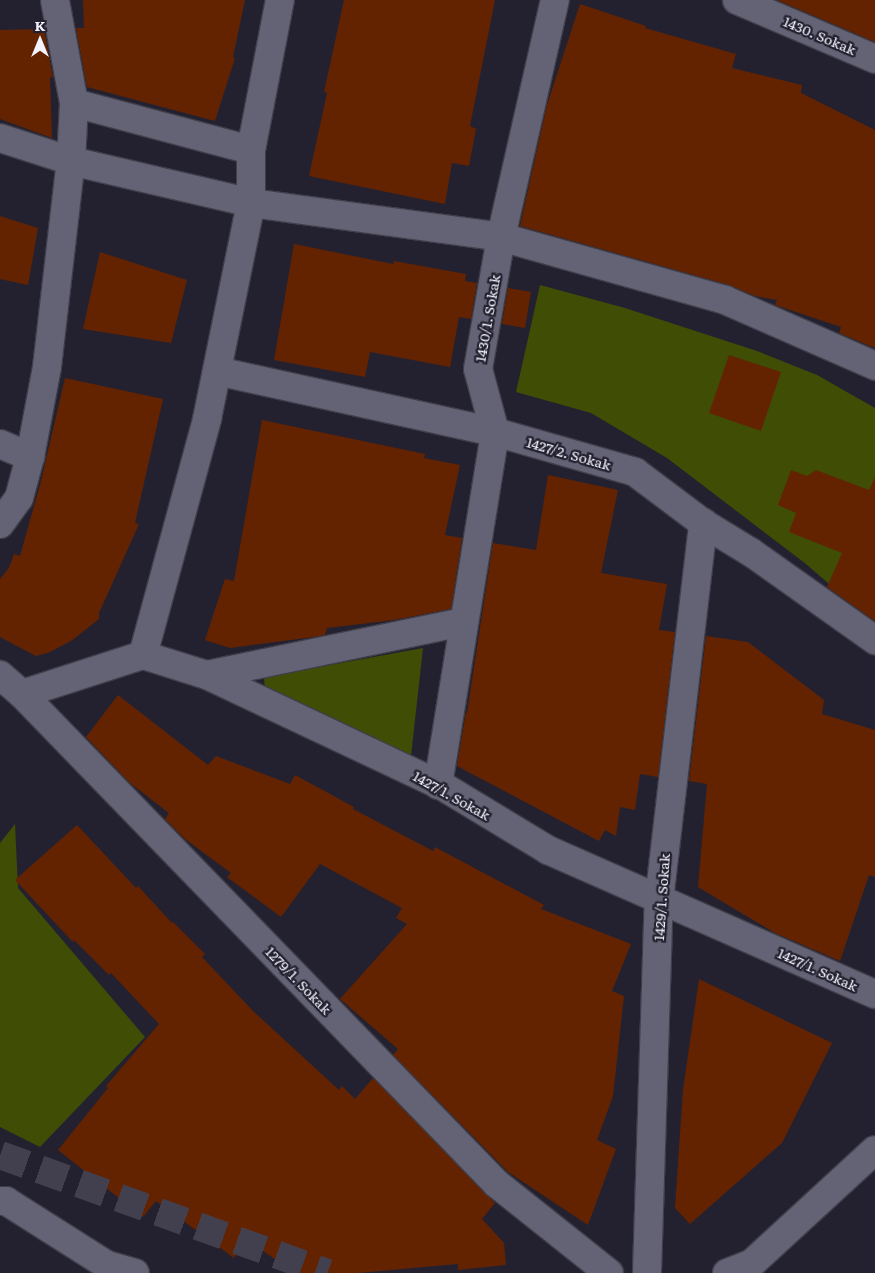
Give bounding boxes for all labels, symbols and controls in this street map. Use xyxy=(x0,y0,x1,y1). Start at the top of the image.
street label: 1430. Sokak xyxy=(781,12,859,58)
north arrow xyxy=(15,15,65,65)
text: K xyxy=(35,15,45,35)
street label: 1430/1. Sokak xyxy=(471,273,503,363)
street label: 1427/2. Sokak xyxy=(525,433,613,473)
street label: 1427/1. Sokak xyxy=(410,767,494,823)
street label: 1429/1. Sokak xyxy=(650,853,672,941)
street label: 1279/1. Sokak xyxy=(263,943,335,1017)
street label: 1427/1. Sokak xyxy=(775,944,861,994)

